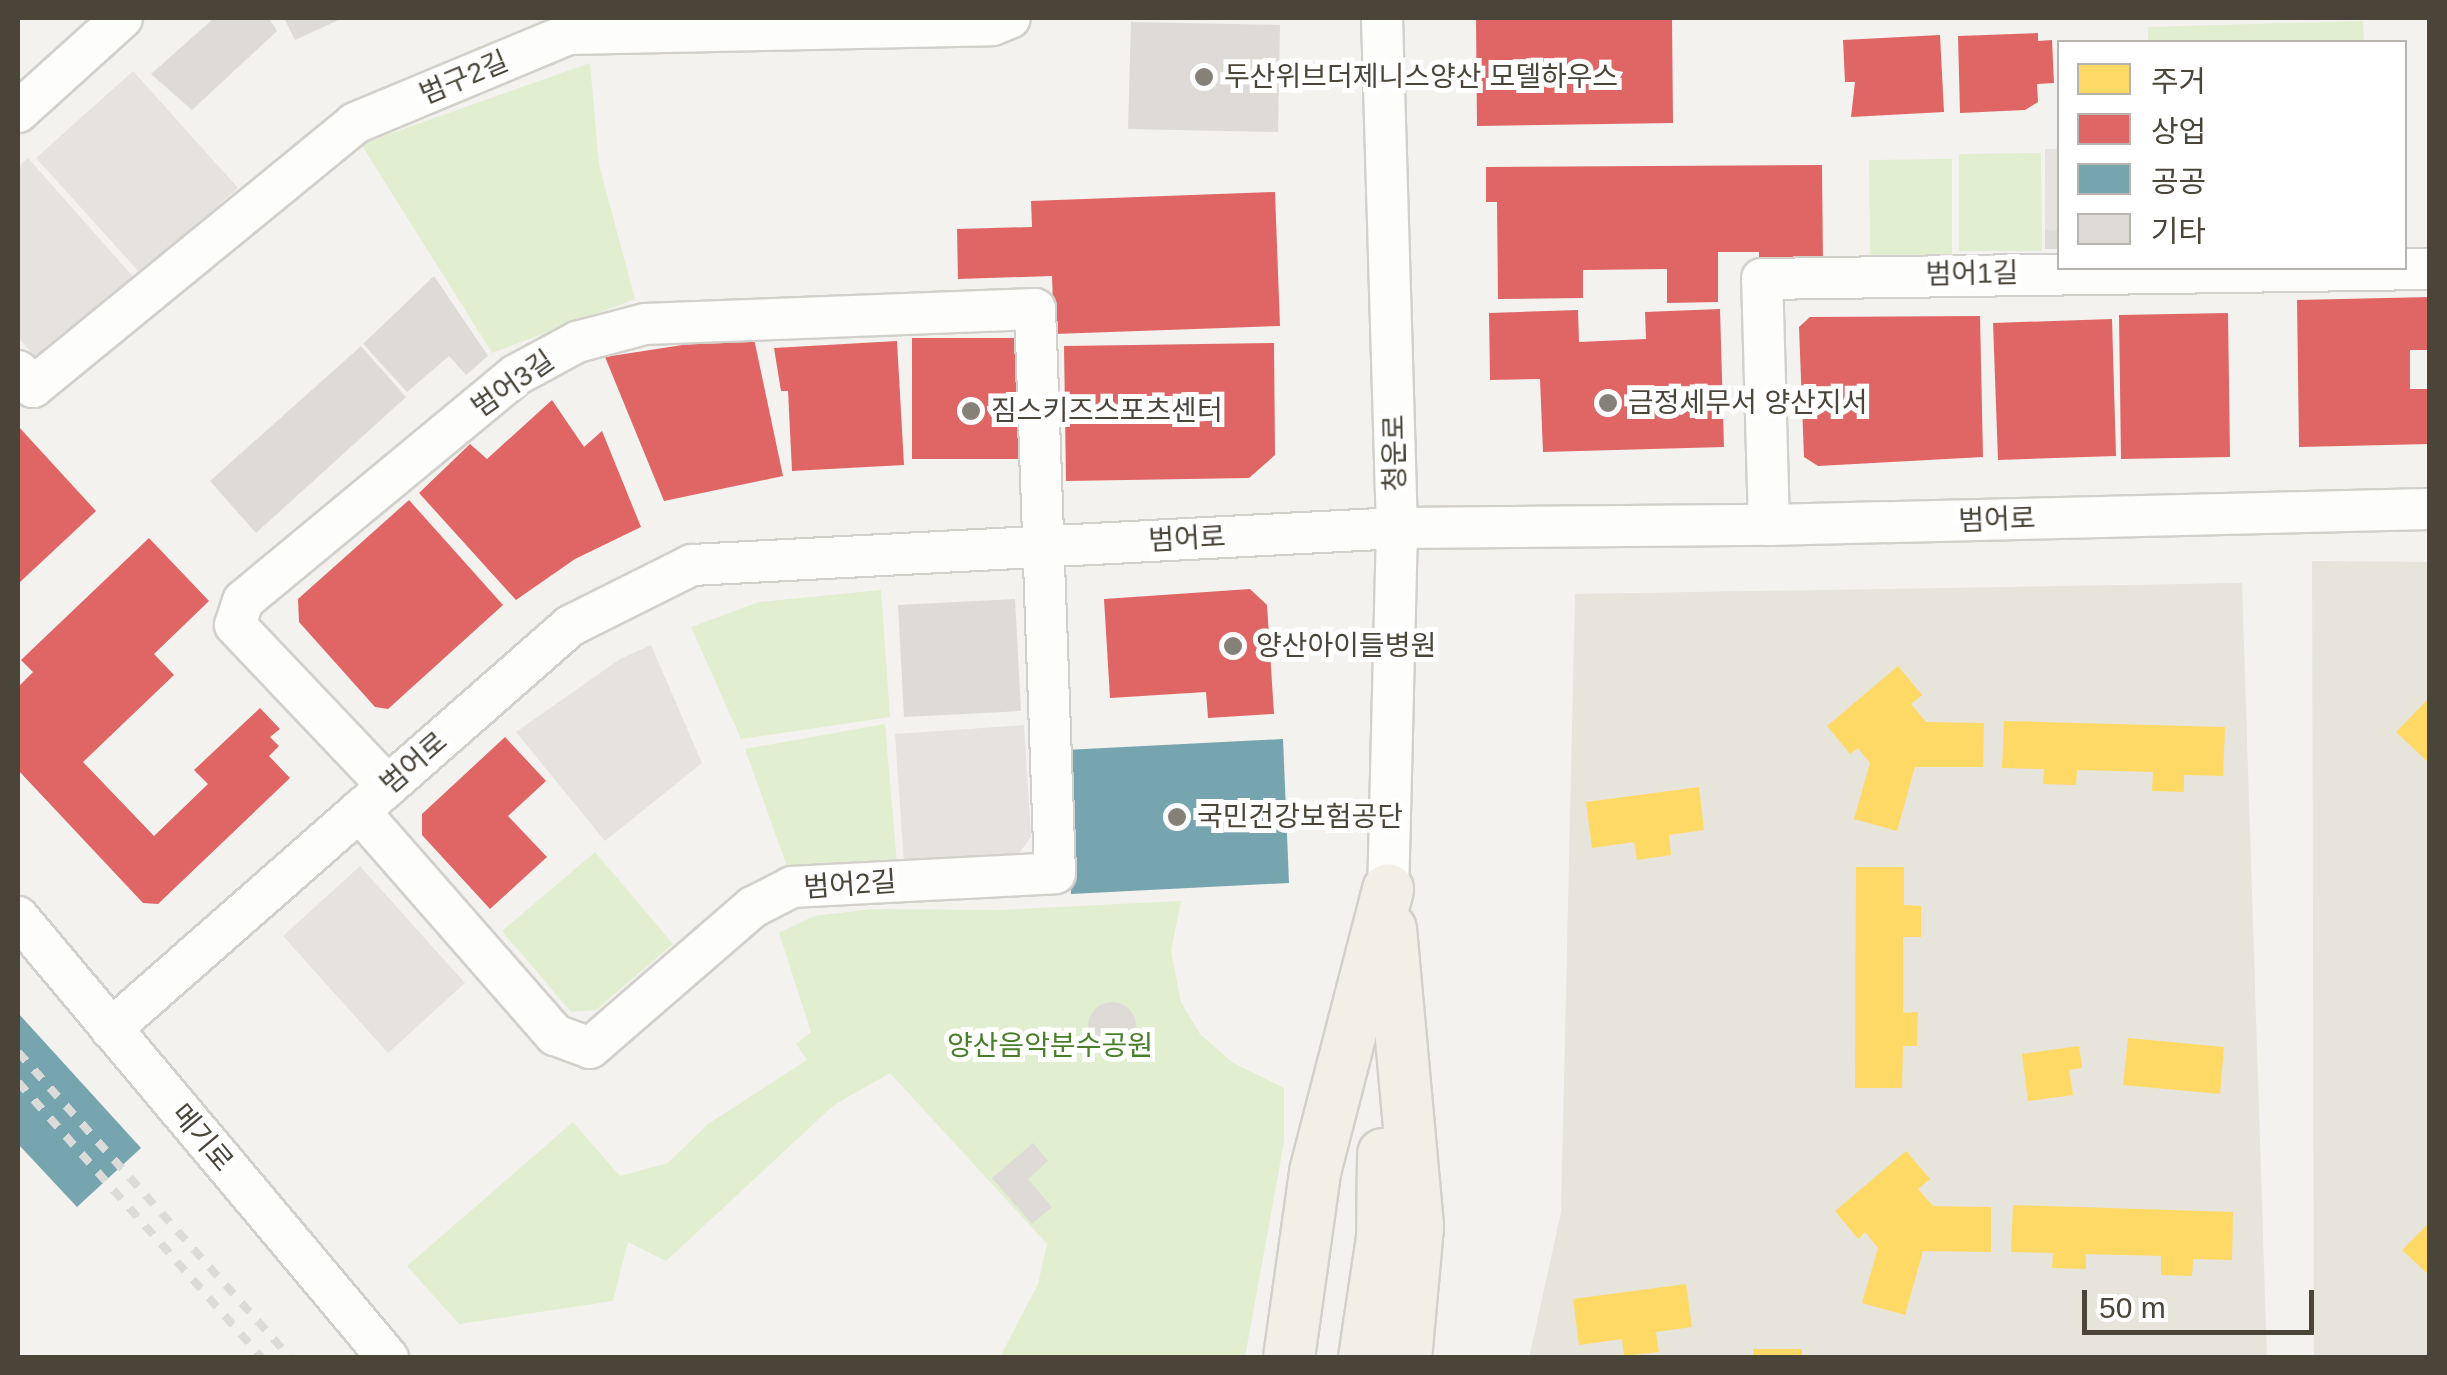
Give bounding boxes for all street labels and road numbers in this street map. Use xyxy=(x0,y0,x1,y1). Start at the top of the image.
street label: 범구2길 xyxy=(415,44,513,112)
street label: 범어1길 xyxy=(1925,256,2019,292)
street label: 범어3길 xyxy=(465,344,561,424)
street label: 청운로 xyxy=(1378,414,1412,492)
street label: 범어로 xyxy=(1958,502,2036,538)
street label: 범어로 xyxy=(1148,520,1226,558)
street label: 범어로 xyxy=(374,725,454,801)
street label: 범어2길 xyxy=(803,865,897,905)
street label: 메기로 xyxy=(164,1098,240,1178)

